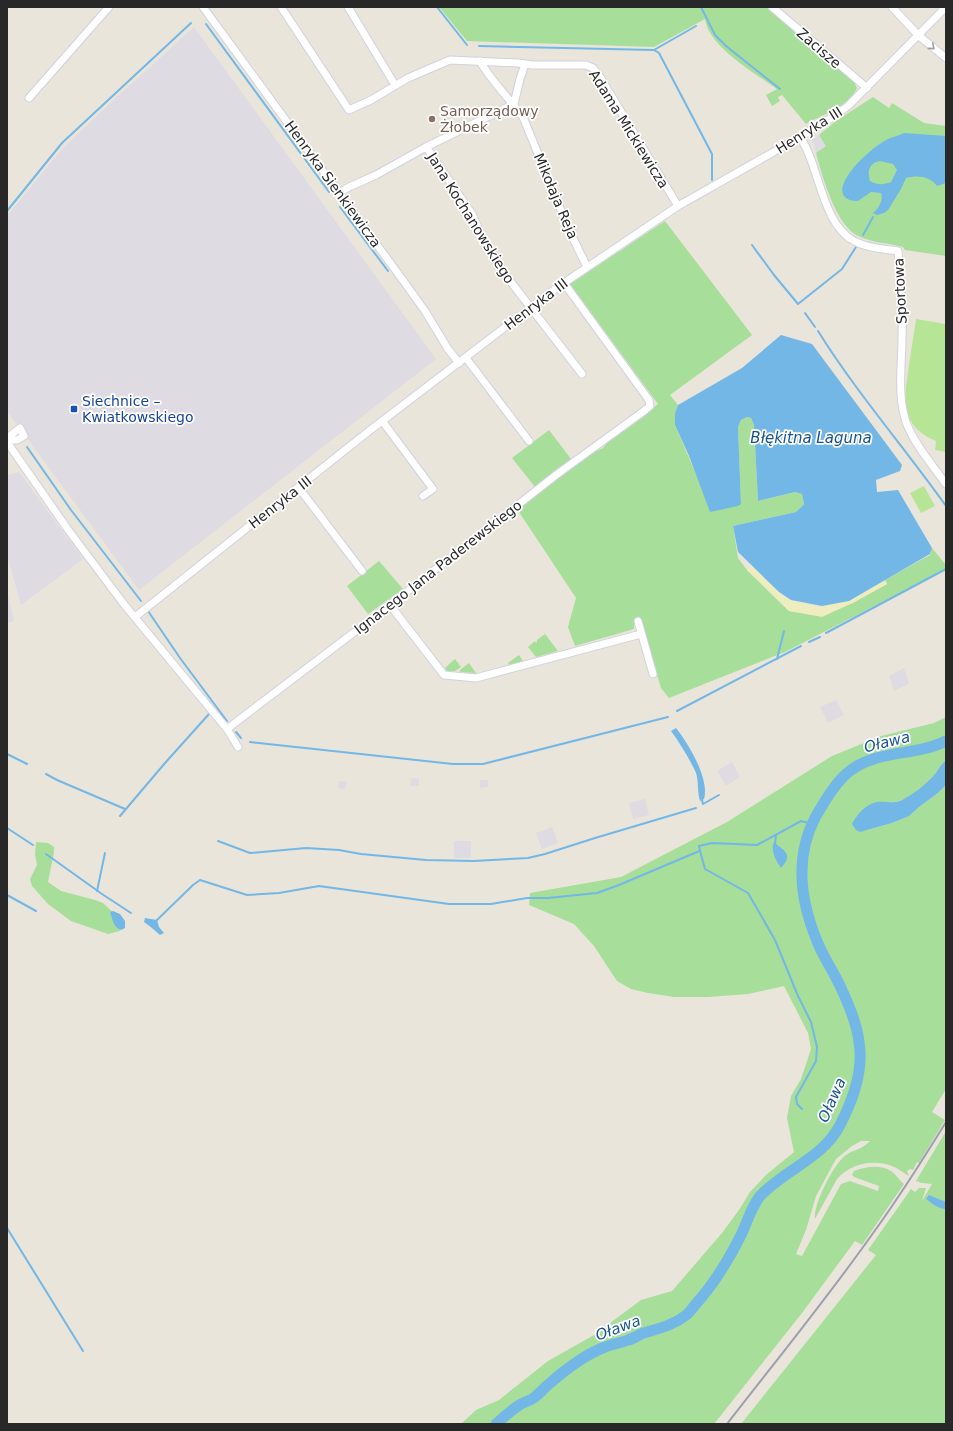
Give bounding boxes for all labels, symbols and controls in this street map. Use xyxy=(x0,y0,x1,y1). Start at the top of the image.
street label: Zacisze xyxy=(794,25,844,71)
one-way arrow xyxy=(928,42,935,49)
street label: Adama Mickiewicza xyxy=(586,67,672,191)
place label: Samorządowy Żłobek xyxy=(440,103,539,135)
street label: Henryka III xyxy=(773,103,845,157)
marker: Samorządowy Żłobek xyxy=(427,114,437,124)
street label: Henryka Sienkiewicza xyxy=(282,117,384,251)
street label: Jana Kochanowskiego xyxy=(424,149,518,286)
street label: Mikołaja Reja xyxy=(531,151,581,241)
street label: Sportowa xyxy=(890,258,910,324)
street label: Henryka III xyxy=(501,275,571,333)
place label: Siechnice – Kwiatkowskiego xyxy=(82,393,194,425)
marker: Siechnice – Kwiatkowskiego xyxy=(69,404,79,414)
water label: Błękitna Laguna xyxy=(750,429,872,447)
street label: Henryka III xyxy=(245,473,315,531)
street label: Ignacego Jana Paderewskiego xyxy=(351,497,525,637)
water label: Oława xyxy=(862,728,912,756)
water label: Oława xyxy=(814,1075,850,1125)
water label: Oława xyxy=(593,1312,643,1344)

